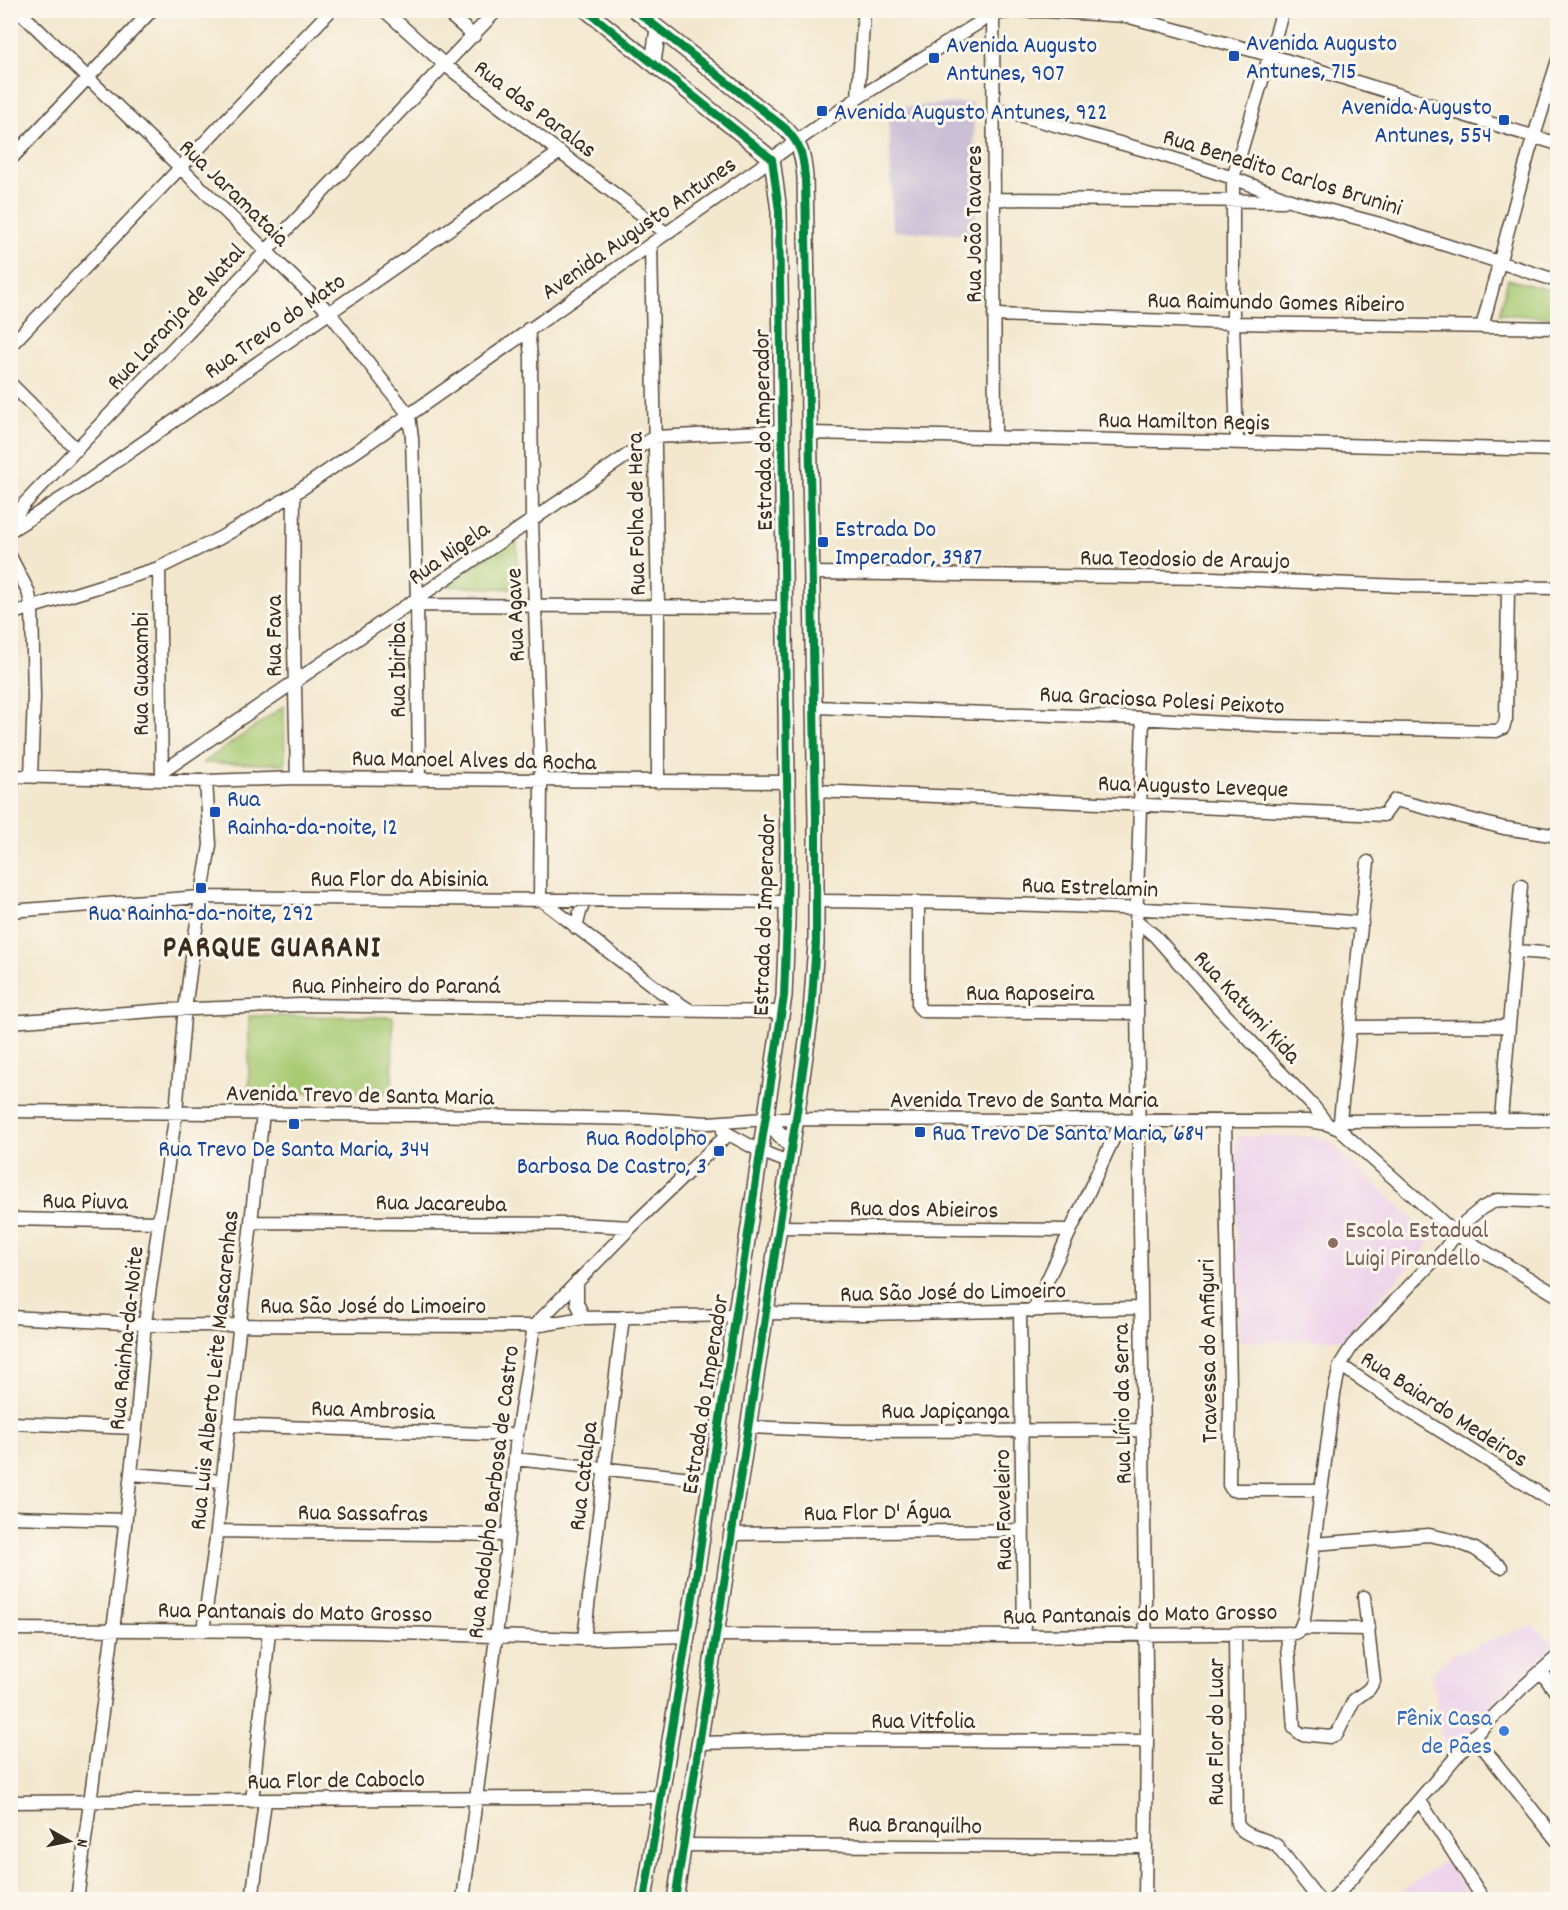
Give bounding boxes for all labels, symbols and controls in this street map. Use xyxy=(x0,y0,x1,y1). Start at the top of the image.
place label: Avenida Augusto Antunes, 715 xyxy=(1246,28,1397,90)
place label: Avenida Augusto Antunes, 907 xyxy=(946,30,1097,92)
marker: Avenida Augusto Antunes, 715 xyxy=(1227,49,1241,63)
marker: Avenida Augusto Antunes, 907 xyxy=(927,51,941,65)
street label: Rua das Paralas xyxy=(466,53,603,168)
place label: Avenida Augusto Antunes, 554 xyxy=(1341,92,1492,154)
place label: Avenida Augusto Antunes, 922 xyxy=(834,97,1108,131)
marker: Avenida Augusto Antunes, 922 xyxy=(815,104,829,118)
marker: Avenida Augusto Antunes, 554 xyxy=(1497,113,1511,127)
street label: Rua Benedito Carlos Brunini xyxy=(1158,121,1406,226)
street label: Rua Jaramataia xyxy=(170,132,296,256)
street label: Rua João Tavares xyxy=(959,145,993,303)
street label: Avenida Augusto Antunes xyxy=(535,149,744,310)
street label: Rua Laranja de Natal xyxy=(100,237,255,399)
street label: Rua Trevo do Mato xyxy=(198,266,354,389)
street label: Rua Raimundo Gomes Ribeiro xyxy=(1147,285,1405,323)
street label: Estrada do Imperador xyxy=(746,329,784,531)
street label: Rua Hamilton Regis xyxy=(1098,404,1270,442)
street label: Rua Folha de Hera xyxy=(620,431,656,596)
street label: Rua Nigela xyxy=(402,513,498,595)
place label: Estrada Do Imperador, 3987 xyxy=(835,514,982,576)
marker: Estrada Do Imperador, 3987 xyxy=(816,535,830,549)
street label: Rua Teodosio de Araujo xyxy=(1080,542,1290,580)
street label: Rua Agave xyxy=(498,567,536,663)
street label: Rua Fava xyxy=(259,594,293,677)
street label: Rua Guaxambi xyxy=(126,612,160,736)
street label: Rua Ibiriba xyxy=(383,621,417,718)
street label: Rua Graciosa Polesi Peixoto xyxy=(1038,679,1285,725)
street label: Rua Manoel Alves da Rocha xyxy=(351,743,597,781)
street label: Rua Augusto Leveque xyxy=(1097,768,1289,808)
place label: Rua Rainha-da-noite, 12 xyxy=(227,784,398,846)
marker: Rua Rainha-da-noite, 12 xyxy=(208,805,222,819)
street label: Estrada do Imperador xyxy=(745,813,787,1017)
street label: Rua Flor da Abisinia xyxy=(310,864,488,898)
street label: Rua Estrelamin xyxy=(1021,870,1159,908)
marker: Rua Rainha-da-noite, 292 xyxy=(194,881,208,895)
place label: Rua Rainha-da-noite, 292 xyxy=(88,898,314,932)
district label: PARQUE GUARANI xyxy=(162,929,382,972)
street label: Rua Katumi Kida xyxy=(1184,944,1308,1073)
street label: Rua Pinheiro do Paraná xyxy=(292,971,501,1005)
street label: Rua Raposeira xyxy=(966,978,1095,1012)
street label: Avenida Trevo de Santa Maria xyxy=(226,1078,495,1116)
street label: Avenida Trevo de Santa Maria xyxy=(890,1085,1159,1119)
marker: Rua Trevo De Santa Maria, 344 xyxy=(287,1117,301,1131)
place label: Rua Trevo De Santa Maria, 684 xyxy=(932,1118,1204,1152)
place label: Rua Rodolpho Barbosa De Castro, 3 xyxy=(517,1123,707,1185)
marker: Rua Trevo De Santa Maria, 684 xyxy=(913,1125,927,1139)
place label: Rua Trevo De Santa Maria, 344 xyxy=(158,1134,430,1168)
marker: Rua Rodolpho Barbosa De Castro, 3 xyxy=(712,1144,726,1158)
street label: Rua Piuva xyxy=(42,1185,129,1221)
street label: Rua Jacareuba xyxy=(375,1187,508,1223)
street label: Rua dos Abieiros xyxy=(849,1193,999,1229)
street label: Rua Luis Alberto Leite Mascarenhas xyxy=(182,1209,250,1532)
place label: Escola Estadual Luigi Pirandello xyxy=(1345,1215,1489,1277)
marker: Escola Estadual Luigi Pirandello xyxy=(1326,1236,1340,1250)
street label: Rua Rainha-da-Noite xyxy=(101,1245,155,1432)
street label: Travessa do Anfiguri xyxy=(1191,1259,1229,1443)
street label: Rua São José do Limoeiro xyxy=(840,1275,1066,1313)
street label: Rua São José do Limoeiro xyxy=(260,1291,486,1325)
street label: Estrada do Imperador xyxy=(674,1292,740,1497)
street label: Rua Lírio da Serra xyxy=(1106,1323,1142,1485)
street label: Rua Baiardo Medeiros xyxy=(1353,1343,1534,1478)
street label: Rua Rodolpho Barbosa de Castro xyxy=(460,1344,530,1641)
street label: Rua Ambrosia xyxy=(310,1393,436,1431)
street label: Rua Japiçanga xyxy=(881,1396,1010,1430)
street label: Rua Catalpa xyxy=(561,1419,609,1533)
street label: Rua Faveleiro xyxy=(987,1449,1023,1571)
street label: Rua Flor D' Água xyxy=(803,1496,952,1532)
street label: Rua Sassafras xyxy=(297,1497,429,1533)
street label: Rua Pantanais do Mato Grosso xyxy=(157,1595,433,1633)
street label: Rua Pantanais do Mato Grosso xyxy=(1002,1597,1278,1635)
street label: Rua Flor do Luar xyxy=(1201,1658,1235,1806)
place label: Fênix Casa de Pães xyxy=(1397,1703,1493,1765)
street label: Rua Vitfolia xyxy=(871,1706,976,1740)
marker: Fênix Casa de Pães xyxy=(1497,1724,1511,1738)
street label: Rua Flor de Caboclo xyxy=(247,1763,425,1801)
street label: Rua Branquilho xyxy=(848,1809,982,1845)
north arrow xyxy=(39,1811,99,1871)
text: N xyxy=(69,1837,93,1849)

